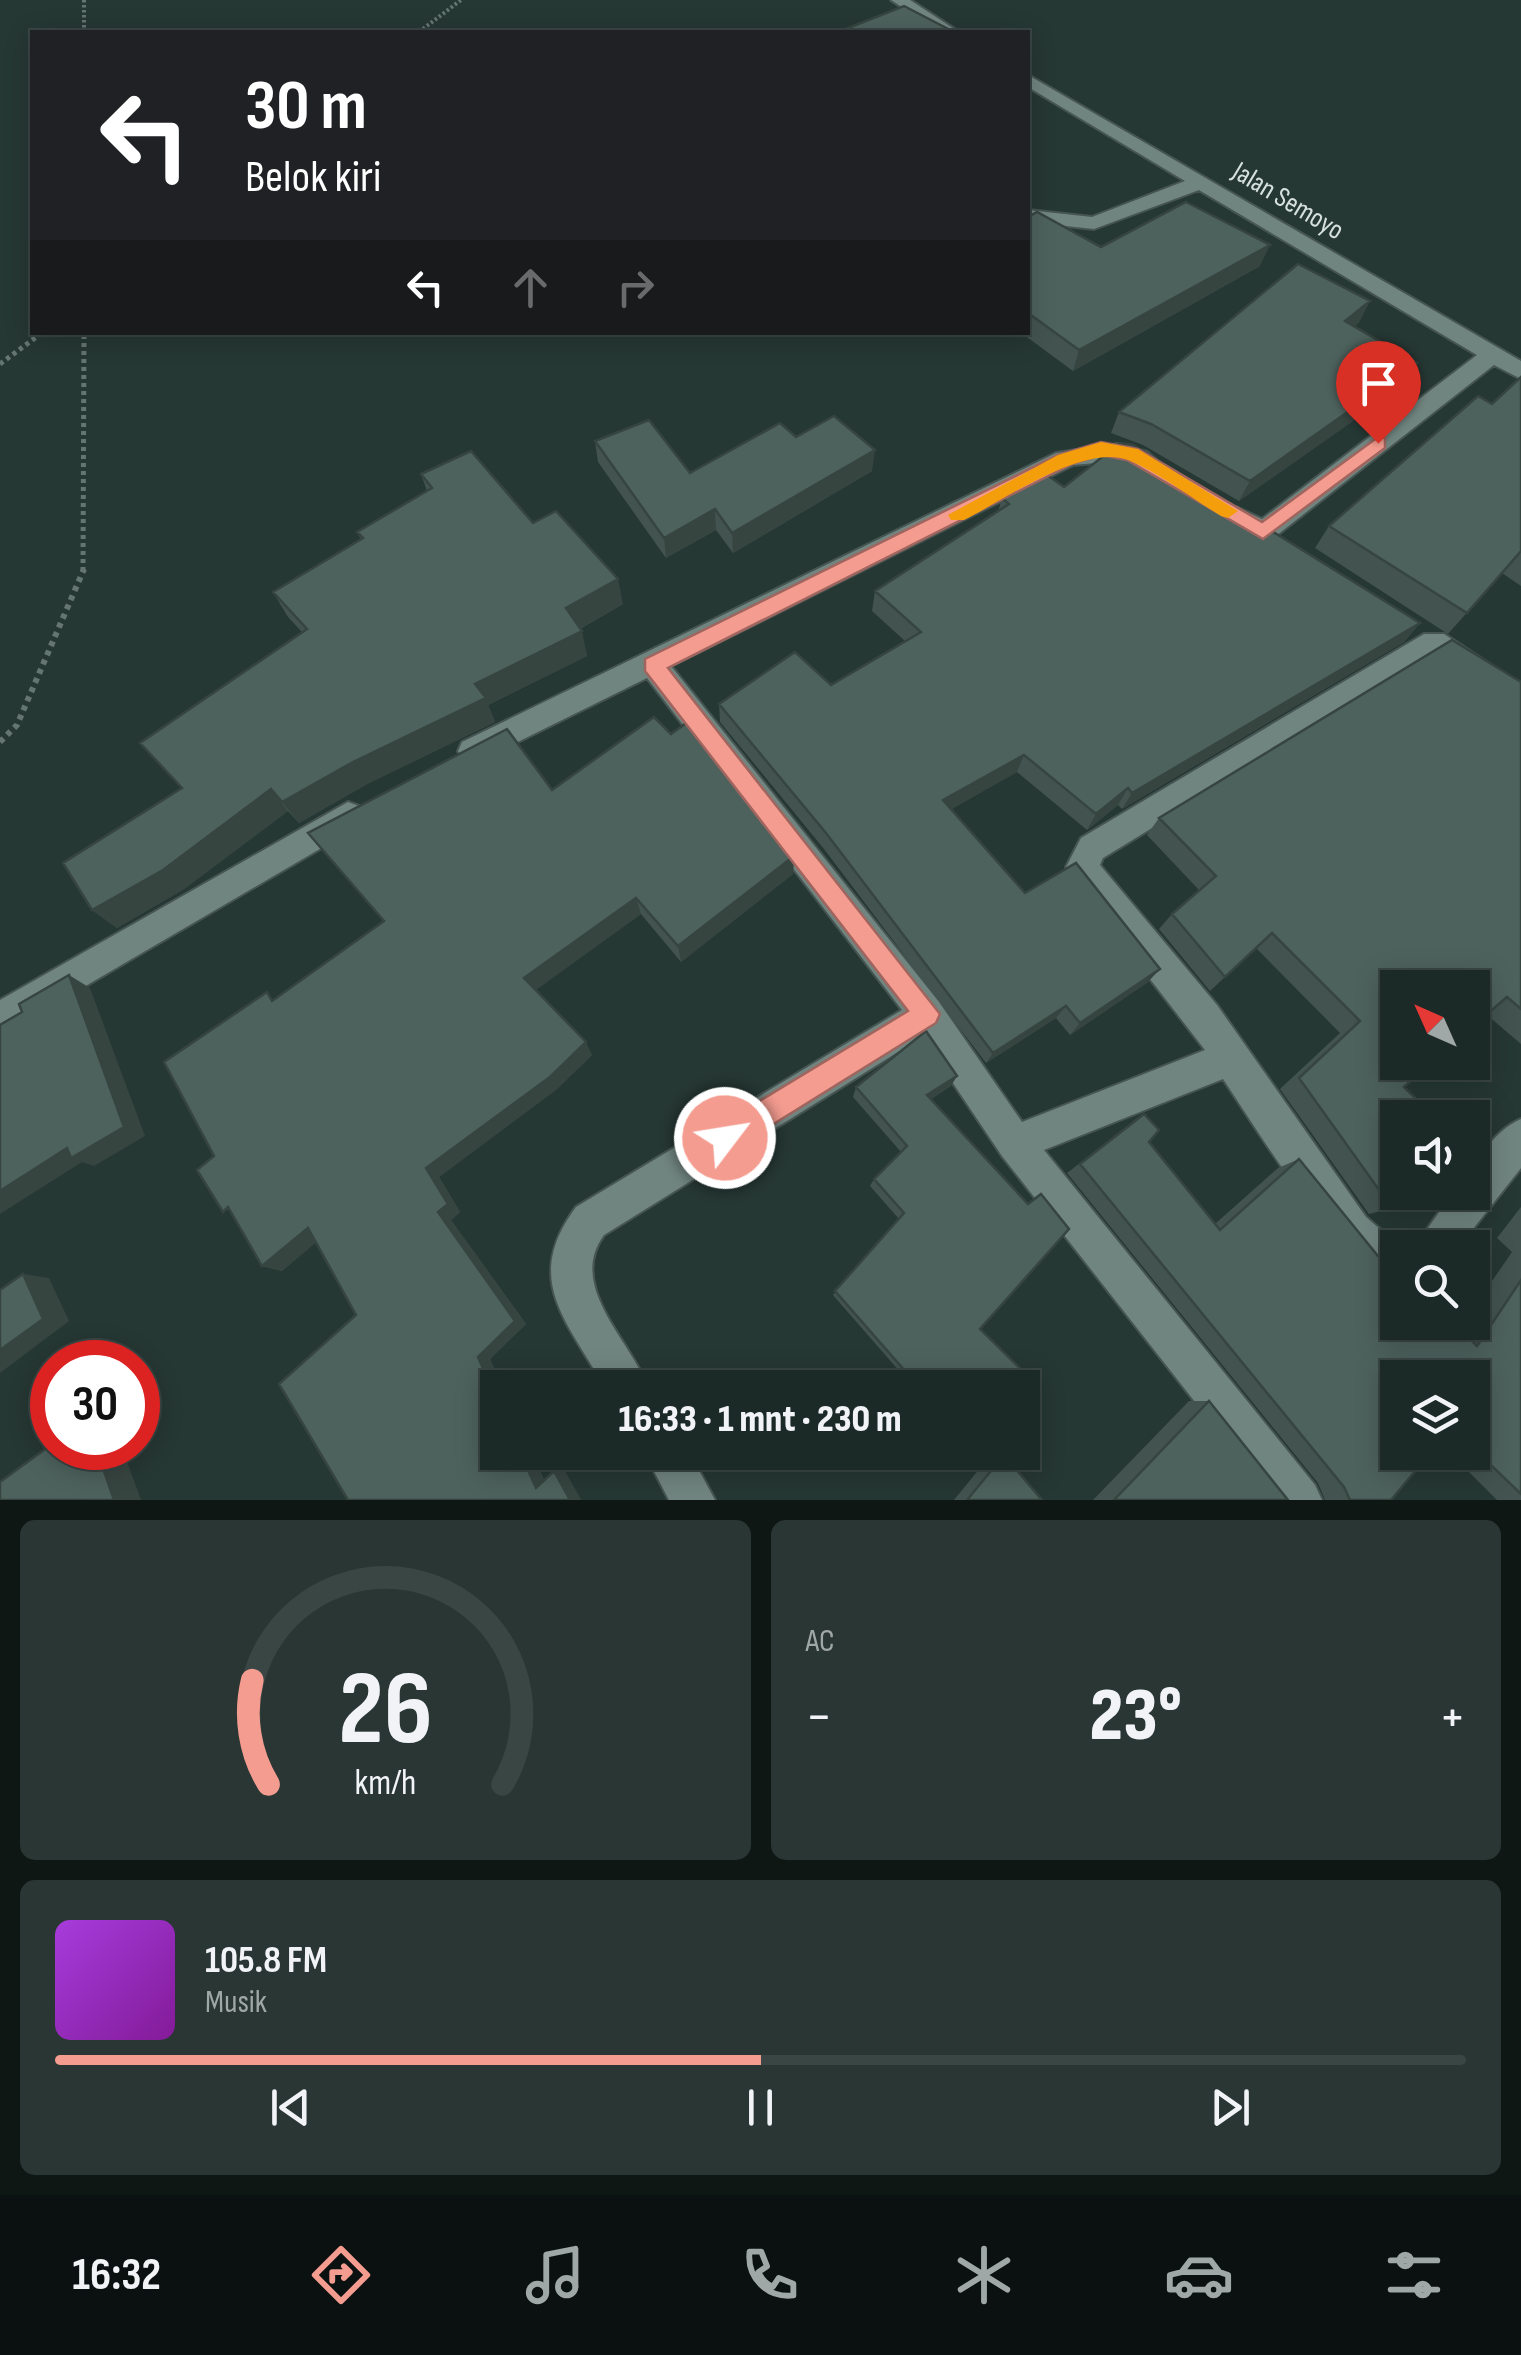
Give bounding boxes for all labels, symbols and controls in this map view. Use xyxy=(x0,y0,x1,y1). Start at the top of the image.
text: 30 m xyxy=(245,65,367,149)
icon: left xyxy=(80,70,210,200)
text: Belok kiri xyxy=(245,150,381,205)
street label: Jalan Semoyo xyxy=(1226,154,1350,247)
icon: left xyxy=(398,260,453,315)
icon: ahead xyxy=(503,260,558,315)
icon: right xyxy=(608,260,663,315)
pin xyxy=(1336,341,1421,444)
icon: arrive xyxy=(1351,356,1406,411)
north arrow xyxy=(1380,970,1490,1080)
map controls xyxy=(1380,970,1490,1470)
position arrow xyxy=(673,1086,777,1190)
button: sound xyxy=(1380,1100,1490,1210)
button: search xyxy=(1380,1230,1490,1340)
speed limit sign: 30 xyxy=(30,1340,160,1470)
button: layers xyxy=(1380,1360,1490,1470)
text: 16:33 · 1 mnt · 230 m xyxy=(618,1397,902,1442)
text: AC xyxy=(806,1622,834,1661)
text: 26 xyxy=(338,1648,433,1773)
text: 23° xyxy=(1090,1671,1182,1762)
text: − xyxy=(806,1684,832,1751)
text: + xyxy=(1439,1684,1466,1751)
text: km/h xyxy=(354,1762,416,1805)
text: 105.8 FM xyxy=(205,1938,327,1983)
text: Musik xyxy=(205,1983,267,2022)
icon: previous xyxy=(263,2080,318,2135)
icon: pause xyxy=(733,2080,788,2135)
icon: next xyxy=(1203,2080,1258,2135)
icon: directions xyxy=(306,2240,376,2310)
icon: music xyxy=(520,2240,590,2310)
icon: phone xyxy=(735,2240,805,2310)
icon: climate xyxy=(949,2240,1019,2310)
icon: car xyxy=(1164,2240,1234,2310)
icon: filters xyxy=(1379,2240,1449,2310)
text: 16:32 xyxy=(72,2248,161,2303)

